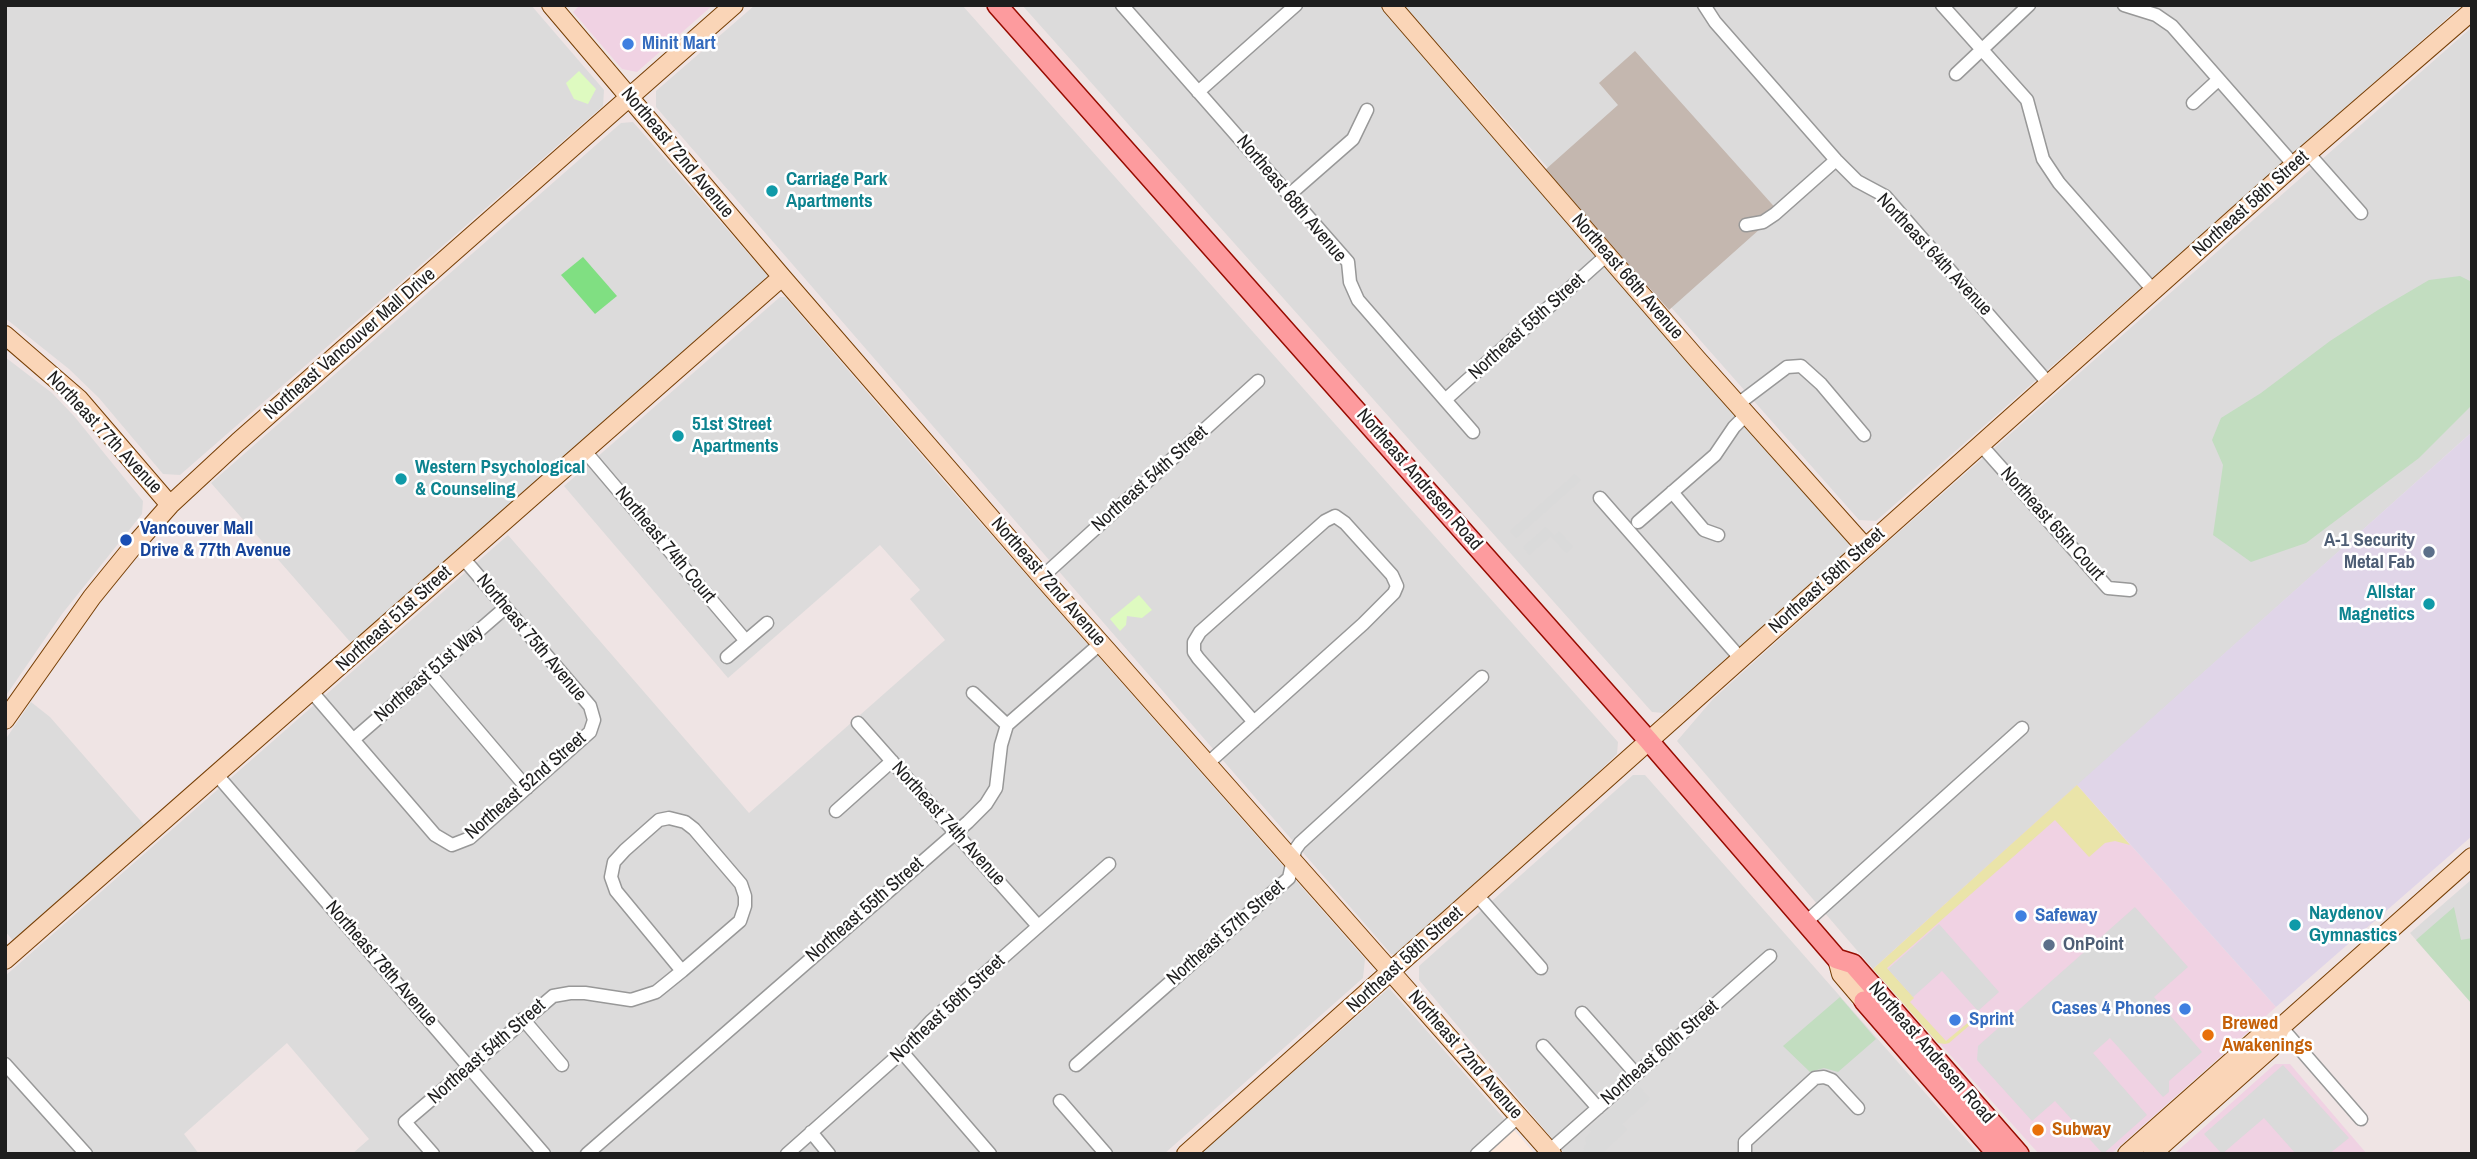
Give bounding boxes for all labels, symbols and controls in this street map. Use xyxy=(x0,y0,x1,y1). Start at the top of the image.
place label: Minit Mart xyxy=(642,33,716,55)
marker: Minit Mart xyxy=(620,36,636,52)
street label: Northeast 72nd Avenue xyxy=(616,83,738,223)
street label: Northeast 68th Avenue xyxy=(1231,131,1351,267)
street label: Northeast 58th Street xyxy=(2188,146,2314,262)
place label: Carriage Park Apartments xyxy=(786,169,887,213)
marker: Carriage Park Apartments xyxy=(764,183,780,199)
street label: Northeast 64th Avenue xyxy=(1871,189,1997,321)
street label: Northeast 66th Avenue xyxy=(1566,209,1688,345)
street label: Northeast Vancouver Mall Drive xyxy=(260,263,440,425)
street label: Northeast 55th Street xyxy=(1464,269,1590,385)
street label: Northeast 77th Avenue xyxy=(41,367,167,499)
street label: Northeast Andresen Road xyxy=(1351,405,1487,555)
place label: 51st Street Apartments xyxy=(692,414,779,458)
street label: Northeast 54th Street xyxy=(1087,421,1213,537)
marker: 51st Street Apartments xyxy=(670,428,686,444)
place label: Western Psychological & Counseling xyxy=(415,457,585,501)
street label: Northeast 65th Court xyxy=(1995,463,2109,585)
marker: Western Psychological & Counseling xyxy=(393,471,409,487)
street label: Northeast 74th Court xyxy=(610,482,720,608)
street label: Northeast 72nd Avenue xyxy=(986,513,1110,651)
place label: Vancouver Mall Drive & 77th Avenue xyxy=(140,518,291,562)
street label: Northeast 58th Street xyxy=(1764,523,1890,639)
place label: A-1 Security Metal Fab xyxy=(2324,530,2415,574)
marker: Vancouver Mall Drive & 77th Avenue xyxy=(118,532,134,548)
marker: A-1 Security Metal Fab xyxy=(2421,544,2437,560)
street label: Northeast 51st Street xyxy=(332,561,456,677)
street label: Northeast 75th Avenue xyxy=(471,570,591,706)
place label: Allstar Magnetics xyxy=(2339,582,2415,626)
marker: Allstar Magnetics xyxy=(2421,596,2437,612)
street label: Northeast 51st Way xyxy=(370,621,488,727)
street label: Northeast 52nd Street xyxy=(461,727,591,845)
street label: Northeast 74th Avenue xyxy=(886,757,1010,891)
street label: Northeast 55th Street xyxy=(802,853,928,967)
street label: Northeast 57th Street xyxy=(1163,876,1289,990)
street label: Northeast 78th Avenue xyxy=(320,896,442,1032)
street label: Northeast 58th Street xyxy=(1342,902,1468,1018)
place label: Naydenov Gymnastics xyxy=(2309,903,2397,947)
place label: Safeway xyxy=(2035,905,2097,927)
marker: Safeway xyxy=(2013,908,2029,924)
marker: Naydenov Gymnastics xyxy=(2287,917,2303,933)
place label: OnPoint xyxy=(2063,934,2124,956)
marker: OnPoint xyxy=(2041,937,2057,953)
street label: Northeast 56th Street xyxy=(886,950,1010,1068)
street label: Northeast Andresen Road xyxy=(1863,978,1999,1128)
street label: Northeast 72nd Avenue xyxy=(1403,986,1527,1124)
street label: Northeast 54th Street xyxy=(424,995,550,1109)
street label: Northeast 60th Street xyxy=(1597,996,1723,1110)
place label: Cases 4 Phones xyxy=(2051,998,2171,1020)
marker: Cases 4 Phones xyxy=(2177,1001,2193,1017)
place label: Sprint xyxy=(1969,1009,2014,1031)
marker: Sprint xyxy=(1947,1012,1963,1028)
place label: Brewed Awakenings xyxy=(2222,1013,2313,1057)
marker: Brewed Awakenings xyxy=(2200,1027,2216,1043)
place label: Subway xyxy=(2052,1119,2111,1141)
marker: Subway xyxy=(2030,1122,2046,1138)

